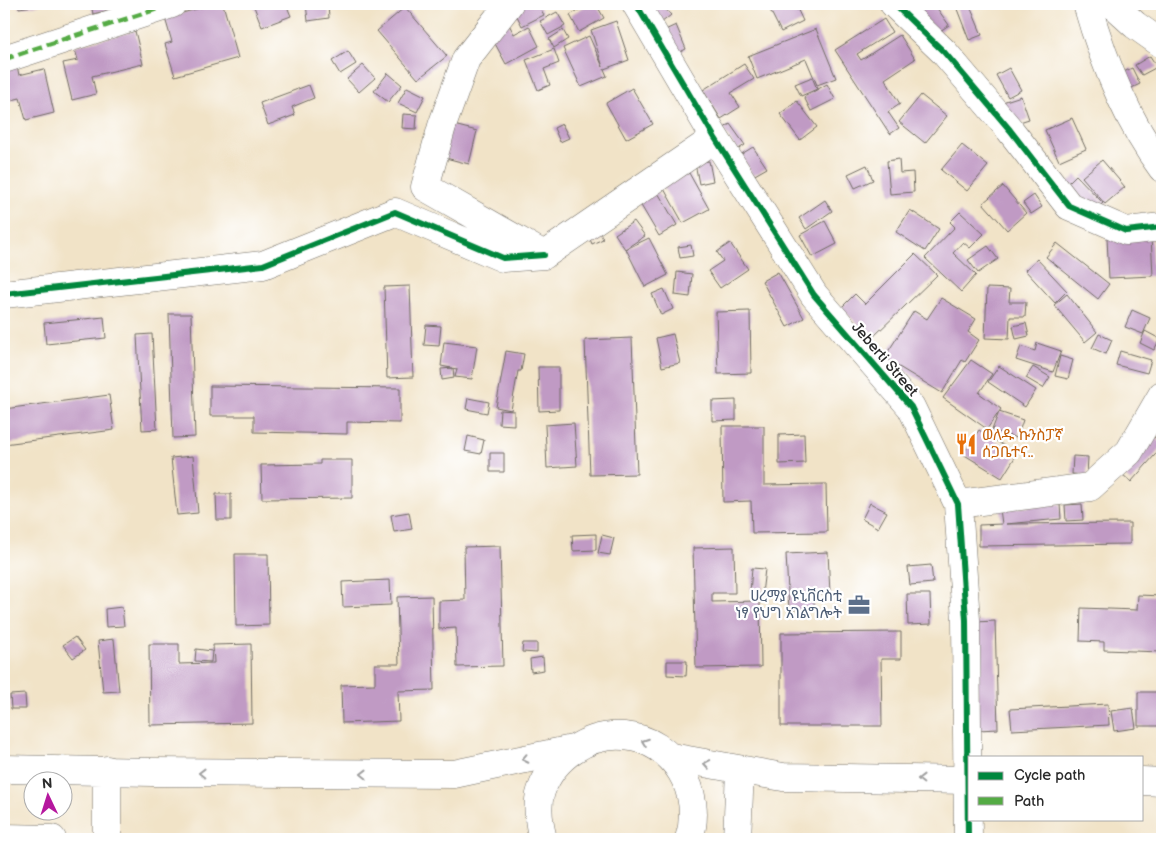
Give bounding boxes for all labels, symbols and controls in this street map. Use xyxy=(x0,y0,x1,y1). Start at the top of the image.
street label: Jeberti Street xyxy=(847,318,922,401)
place label: ወለዱ ኩንስፓኛ ሰጋቤተና.. xyxy=(982,426,1064,462)
restaurant icon: ወለዱ ኩንስፓኛ ሰጋቤተና.. xyxy=(953,431,979,457)
place label: ሀረማያ ዩኒቨርስቲ ነፃ የህግ አገልግሎት xyxy=(735,587,842,623)
office icon: ሀረማያ ዩኒቨርስቲ ነፃ የህግ አገልግሎት xyxy=(846,592,872,618)
one-way arrow xyxy=(642,738,650,748)
one-way arrow xyxy=(521,753,529,764)
legend xyxy=(968,756,1144,820)
one-way arrow xyxy=(703,759,712,769)
text: Cycle path xyxy=(1014,766,1085,785)
one-way arrow xyxy=(197,767,205,778)
one-way arrow xyxy=(360,769,368,779)
north arrow xyxy=(22,770,72,820)
one-way arrow xyxy=(917,774,924,784)
text: N xyxy=(41,775,53,792)
text: Path xyxy=(1014,792,1044,811)

